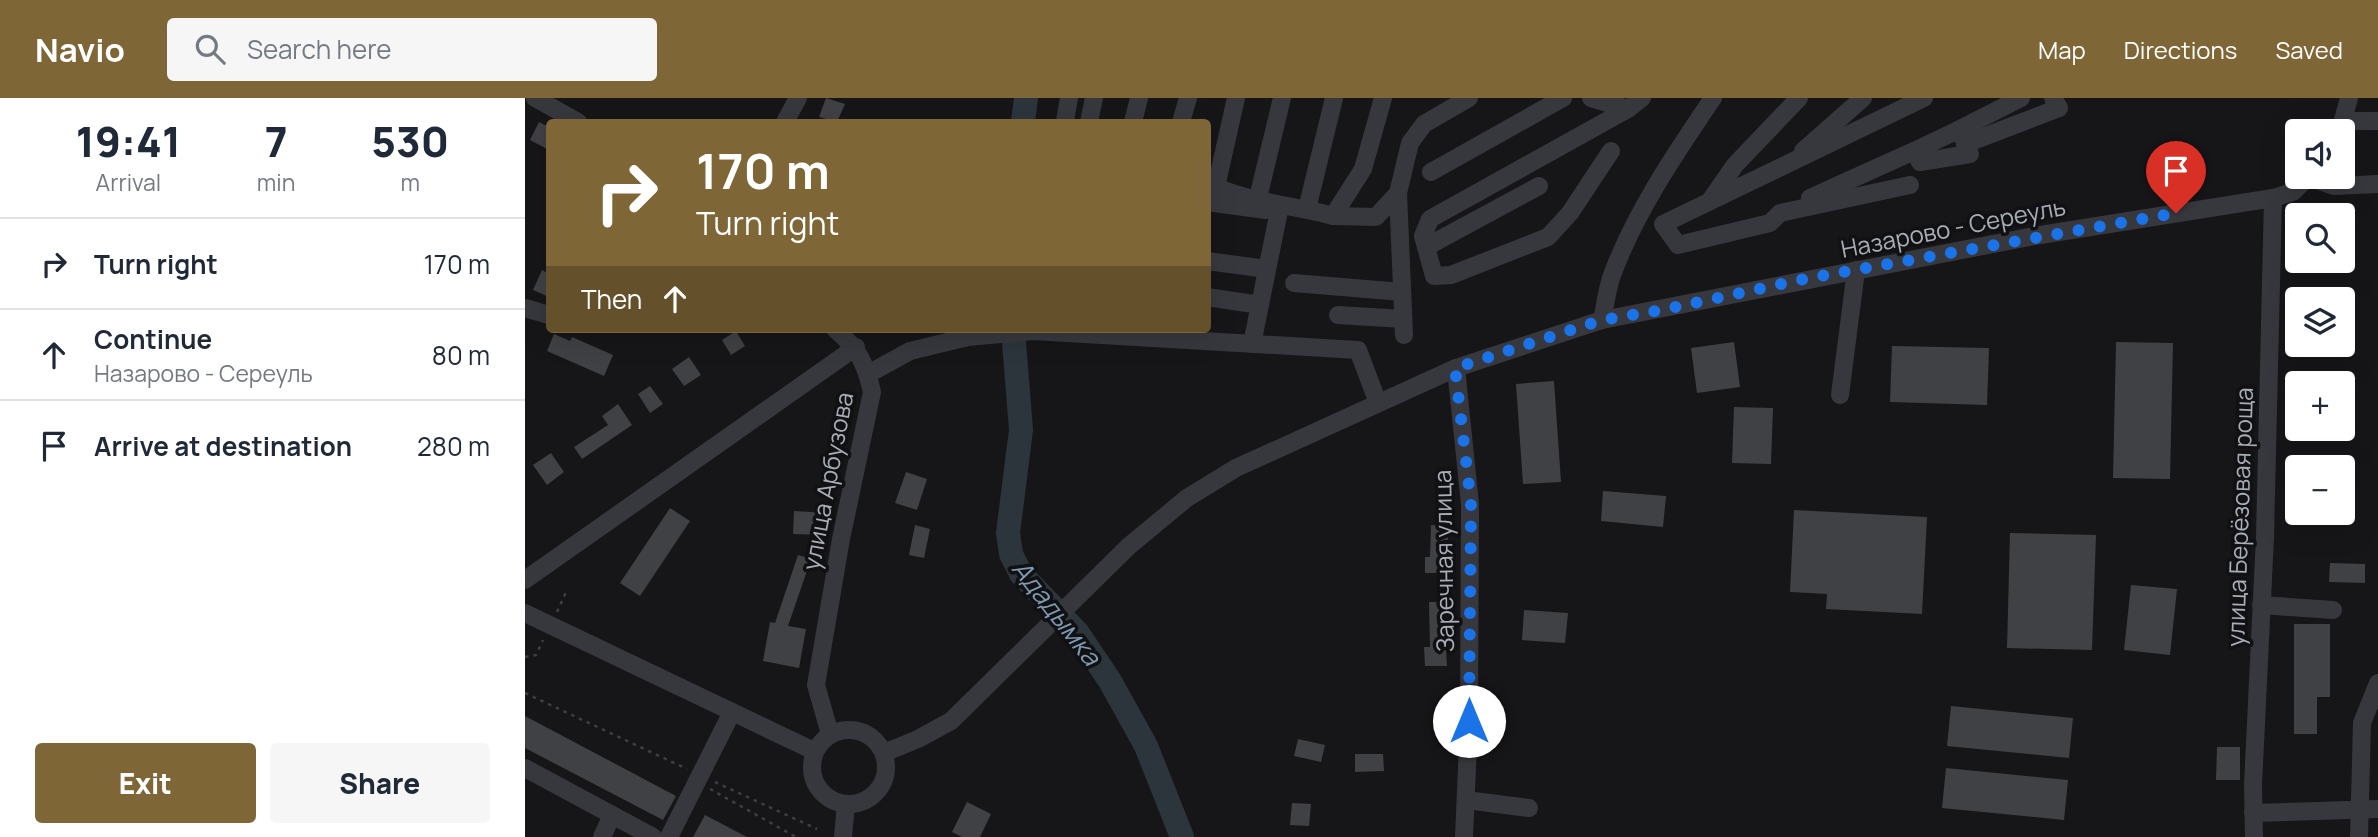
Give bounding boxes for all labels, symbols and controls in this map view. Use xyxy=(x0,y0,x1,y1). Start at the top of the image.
search box xyxy=(167,18,657,81)
text: Navio xyxy=(35,27,125,72)
icon: search xyxy=(191,30,229,68)
text: Search here xyxy=(247,31,391,67)
text: Map xyxy=(2038,33,2086,66)
text: Directions xyxy=(2124,33,2237,66)
text: Saved xyxy=(2275,33,2343,66)
text: 19:41 xyxy=(76,112,181,170)
text: 7 xyxy=(265,112,288,170)
text: 530 xyxy=(371,112,449,170)
map controls xyxy=(2285,119,2355,525)
button: sound xyxy=(2285,119,2355,189)
text: 170 m xyxy=(696,137,830,204)
pin xyxy=(2146,141,2206,213)
icon: right xyxy=(581,147,672,238)
icon: arrive xyxy=(2157,152,2195,190)
text: Arrival xyxy=(96,166,161,198)
text: min xyxy=(257,166,295,198)
text: m xyxy=(400,166,420,198)
street label: Назарово - Сереуль xyxy=(1838,189,2068,265)
text: Turn right xyxy=(696,201,839,245)
button: search xyxy=(2285,203,2355,273)
icon: right xyxy=(35,245,73,283)
text: Turn right xyxy=(94,246,218,282)
text: 170 m xyxy=(424,246,490,282)
icon: ahead xyxy=(656,280,694,318)
text: Then xyxy=(581,281,642,317)
button: layers xyxy=(2285,287,2355,357)
text: Continue xyxy=(94,321,212,357)
icon: ahead xyxy=(35,336,73,374)
text: 80 m xyxy=(432,337,490,373)
text: Назарово - Сереуль xyxy=(94,357,313,389)
button: + xyxy=(2285,371,2355,441)
street label: улица Берёзовая роща xyxy=(2218,387,2260,647)
street label: улица Арбузова xyxy=(794,389,860,573)
icon: arrive xyxy=(35,427,73,465)
text: Arrive at destination xyxy=(94,428,352,464)
text: 280 m xyxy=(417,428,490,464)
button: − xyxy=(2285,455,2355,525)
street label: Заречная улица xyxy=(1425,470,1461,652)
water label: Ададымка xyxy=(1004,552,1111,673)
position arrow xyxy=(1432,684,1506,758)
button: Exit xyxy=(35,743,256,823)
button: Share xyxy=(270,743,490,823)

